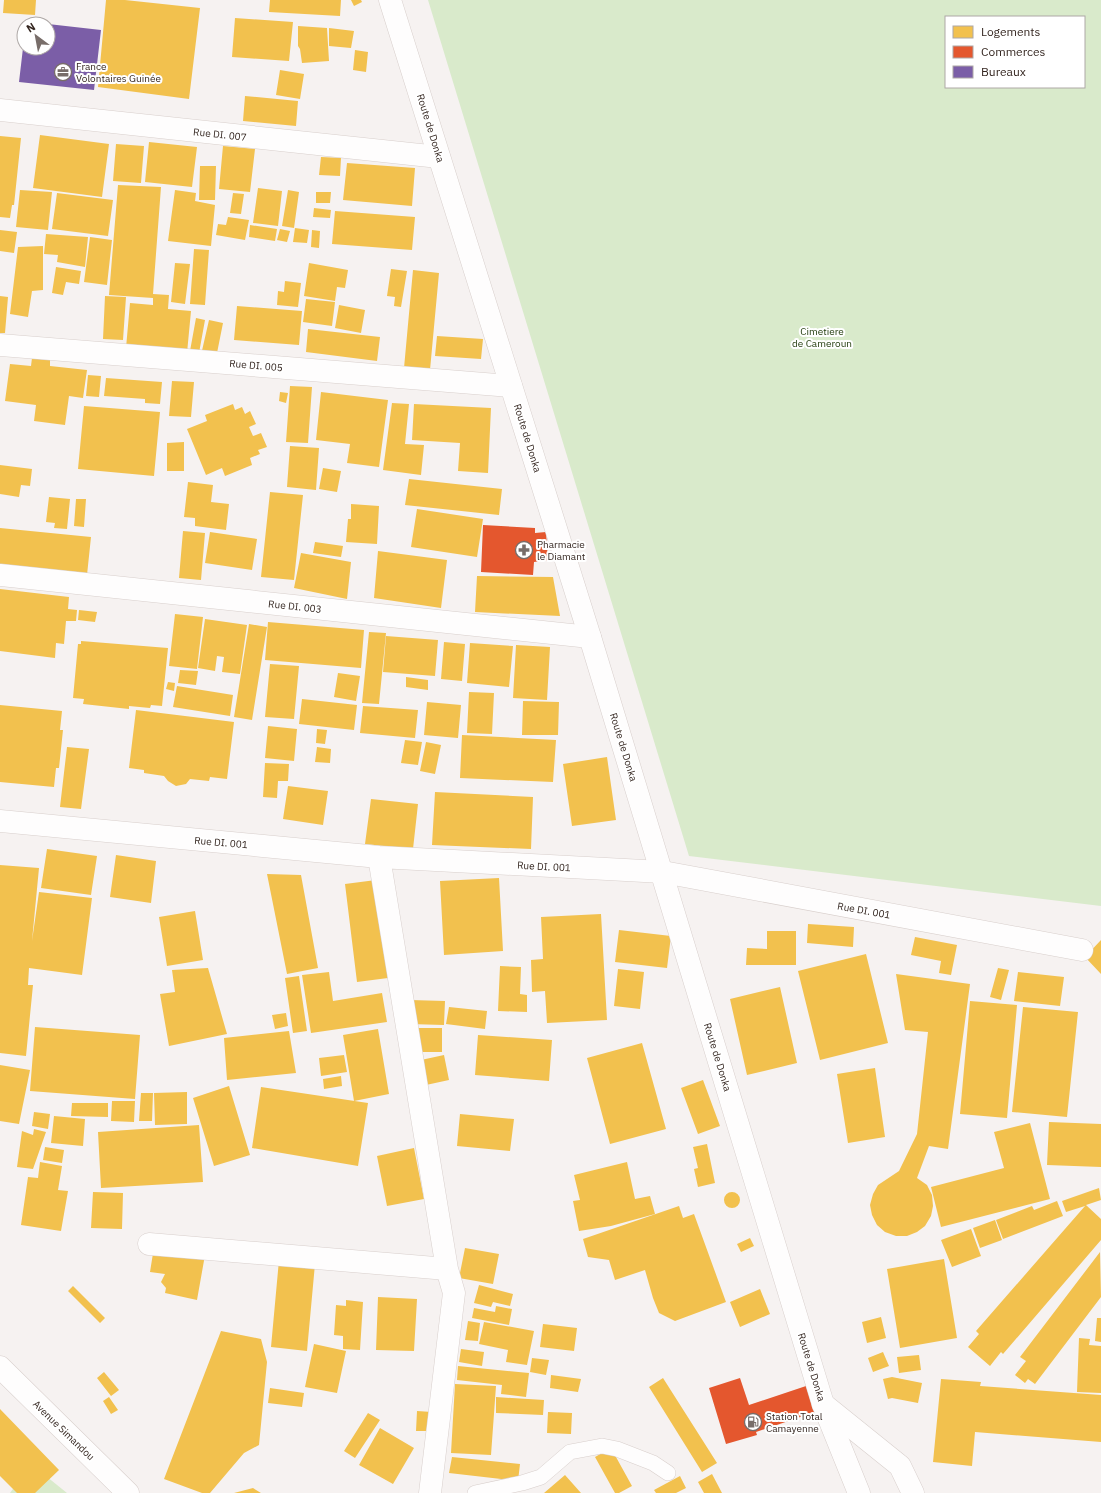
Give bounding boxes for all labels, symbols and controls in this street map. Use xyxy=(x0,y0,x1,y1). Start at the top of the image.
north arrow xyxy=(16,16,56,56)
legend xyxy=(945,16,1085,88)
text: N xyxy=(24,19,38,36)
text: Logements xyxy=(981,24,1041,39)
text: Commerces xyxy=(981,44,1046,59)
place label: France Volontaires Guinée xyxy=(76,60,161,85)
office icon: France Volontaires Guinée xyxy=(53,62,73,82)
text: Bureaux xyxy=(981,64,1026,79)
street label: Route de Donka xyxy=(414,92,447,165)
street label: Rue DI. 007 xyxy=(193,125,247,144)
park label: Cimetiere de Cameroun xyxy=(792,325,852,350)
street label: Rue DI. 005 xyxy=(229,357,283,374)
street label: Route de Donka xyxy=(511,402,544,475)
place label: Pharmacie le Diamant xyxy=(537,538,586,563)
pharmacy icon: Pharmacie le Diamant xyxy=(514,540,534,560)
street label: Rue DI. 003 xyxy=(268,597,322,616)
street label: Route de Donka xyxy=(607,711,640,784)
street label: Rue DI. 001 xyxy=(194,834,248,851)
street label: Rue DI. 001 xyxy=(517,859,571,874)
street label: Rue DI. 001 xyxy=(836,899,892,922)
street label: Route de Donka xyxy=(701,1021,734,1094)
street label: Route de Donka xyxy=(795,1331,828,1404)
street label: Avenue Simandou xyxy=(30,1398,97,1463)
place label: Station Total Camayenne xyxy=(766,1410,823,1435)
fuel station icon: Station Total Camayenne xyxy=(743,1412,763,1432)

